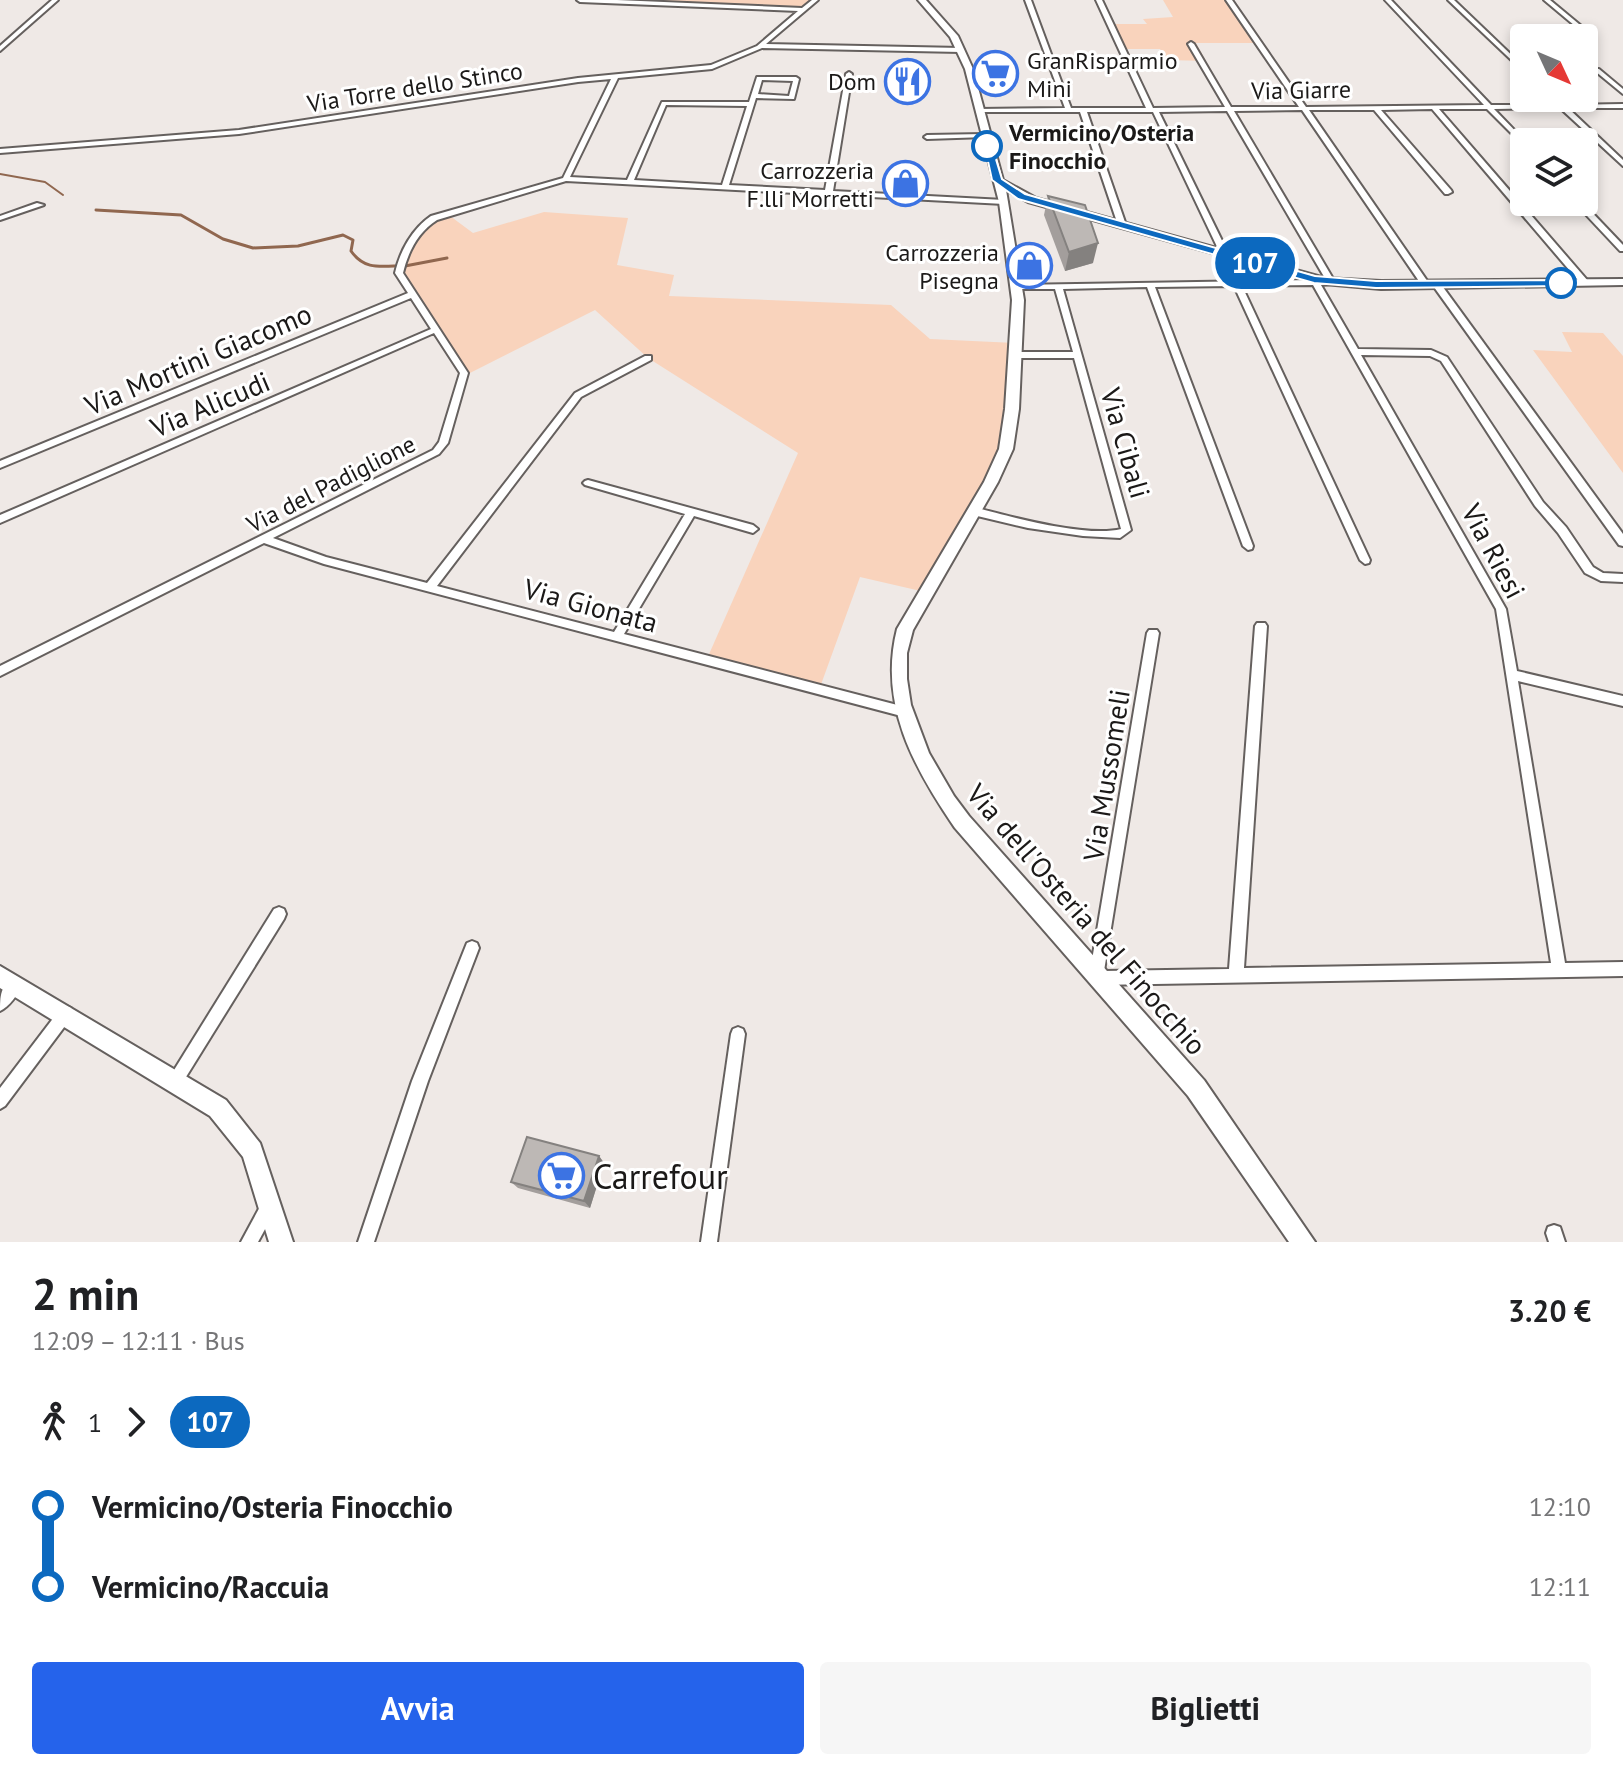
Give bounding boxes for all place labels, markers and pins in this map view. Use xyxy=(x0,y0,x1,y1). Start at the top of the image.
place label: GranRisparmio Mini xyxy=(1027,45,1178,104)
supermarket icon: GranRisparmio Mini xyxy=(972,50,1020,98)
restaurant icon: Dom xyxy=(883,57,931,105)
place label: Dom xyxy=(828,66,876,97)
place label: Vermicino/Osteria Finocchio xyxy=(1008,117,1194,176)
marker: Vermicino/Osteria Finocchio xyxy=(972,131,1002,161)
place label: Carrozzeria F.lli Morretti xyxy=(747,155,874,214)
shop icon: Carrozzeria F.lli Morretti xyxy=(881,160,929,208)
place label: Carrozzeria Pisegna xyxy=(885,237,999,296)
shop icon: Carrozzeria Pisegna xyxy=(1006,242,1054,290)
unlabelled marker xyxy=(1546,268,1576,298)
supermarket icon: Carrefour xyxy=(538,1152,586,1200)
place label: Carrefour xyxy=(593,1154,728,1198)

